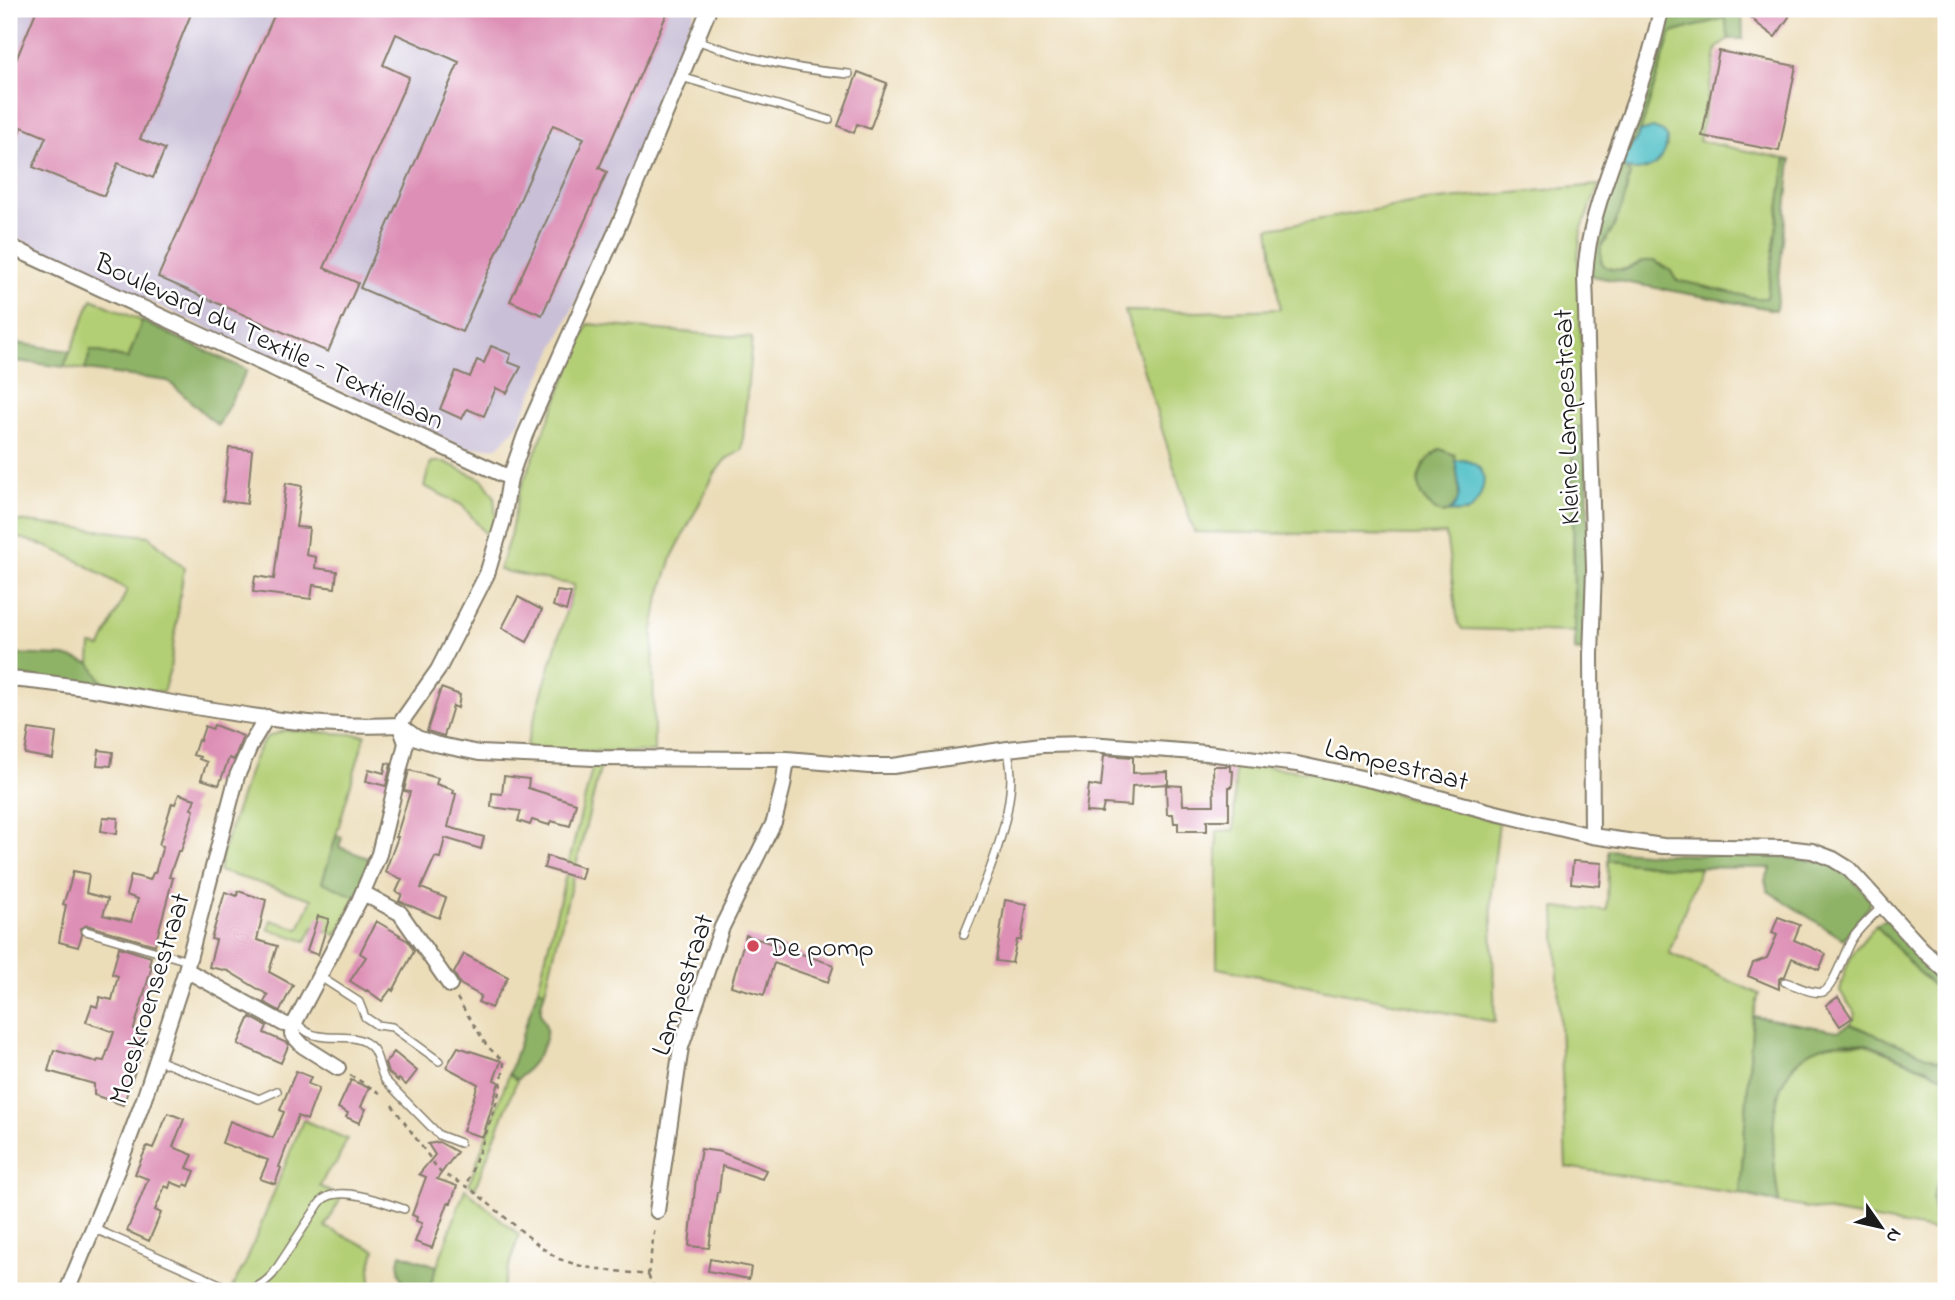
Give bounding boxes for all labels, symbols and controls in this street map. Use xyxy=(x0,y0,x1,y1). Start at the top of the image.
street label: Boulevard du Textile - Textiellaan xyxy=(86,244,450,442)
street label: Kleine Lampestraat xyxy=(1544,308,1593,526)
street label: Lampestraat xyxy=(1320,729,1472,804)
street label: Moeskroensestraat xyxy=(100,888,203,1110)
street label: Lampestraat xyxy=(642,909,727,1061)
place label: De pomp xyxy=(766,929,874,970)
marker: De pomp xyxy=(745,938,761,954)
north arrow xyxy=(1846,1192,1916,1262)
text: N xyxy=(1878,1222,1908,1248)

